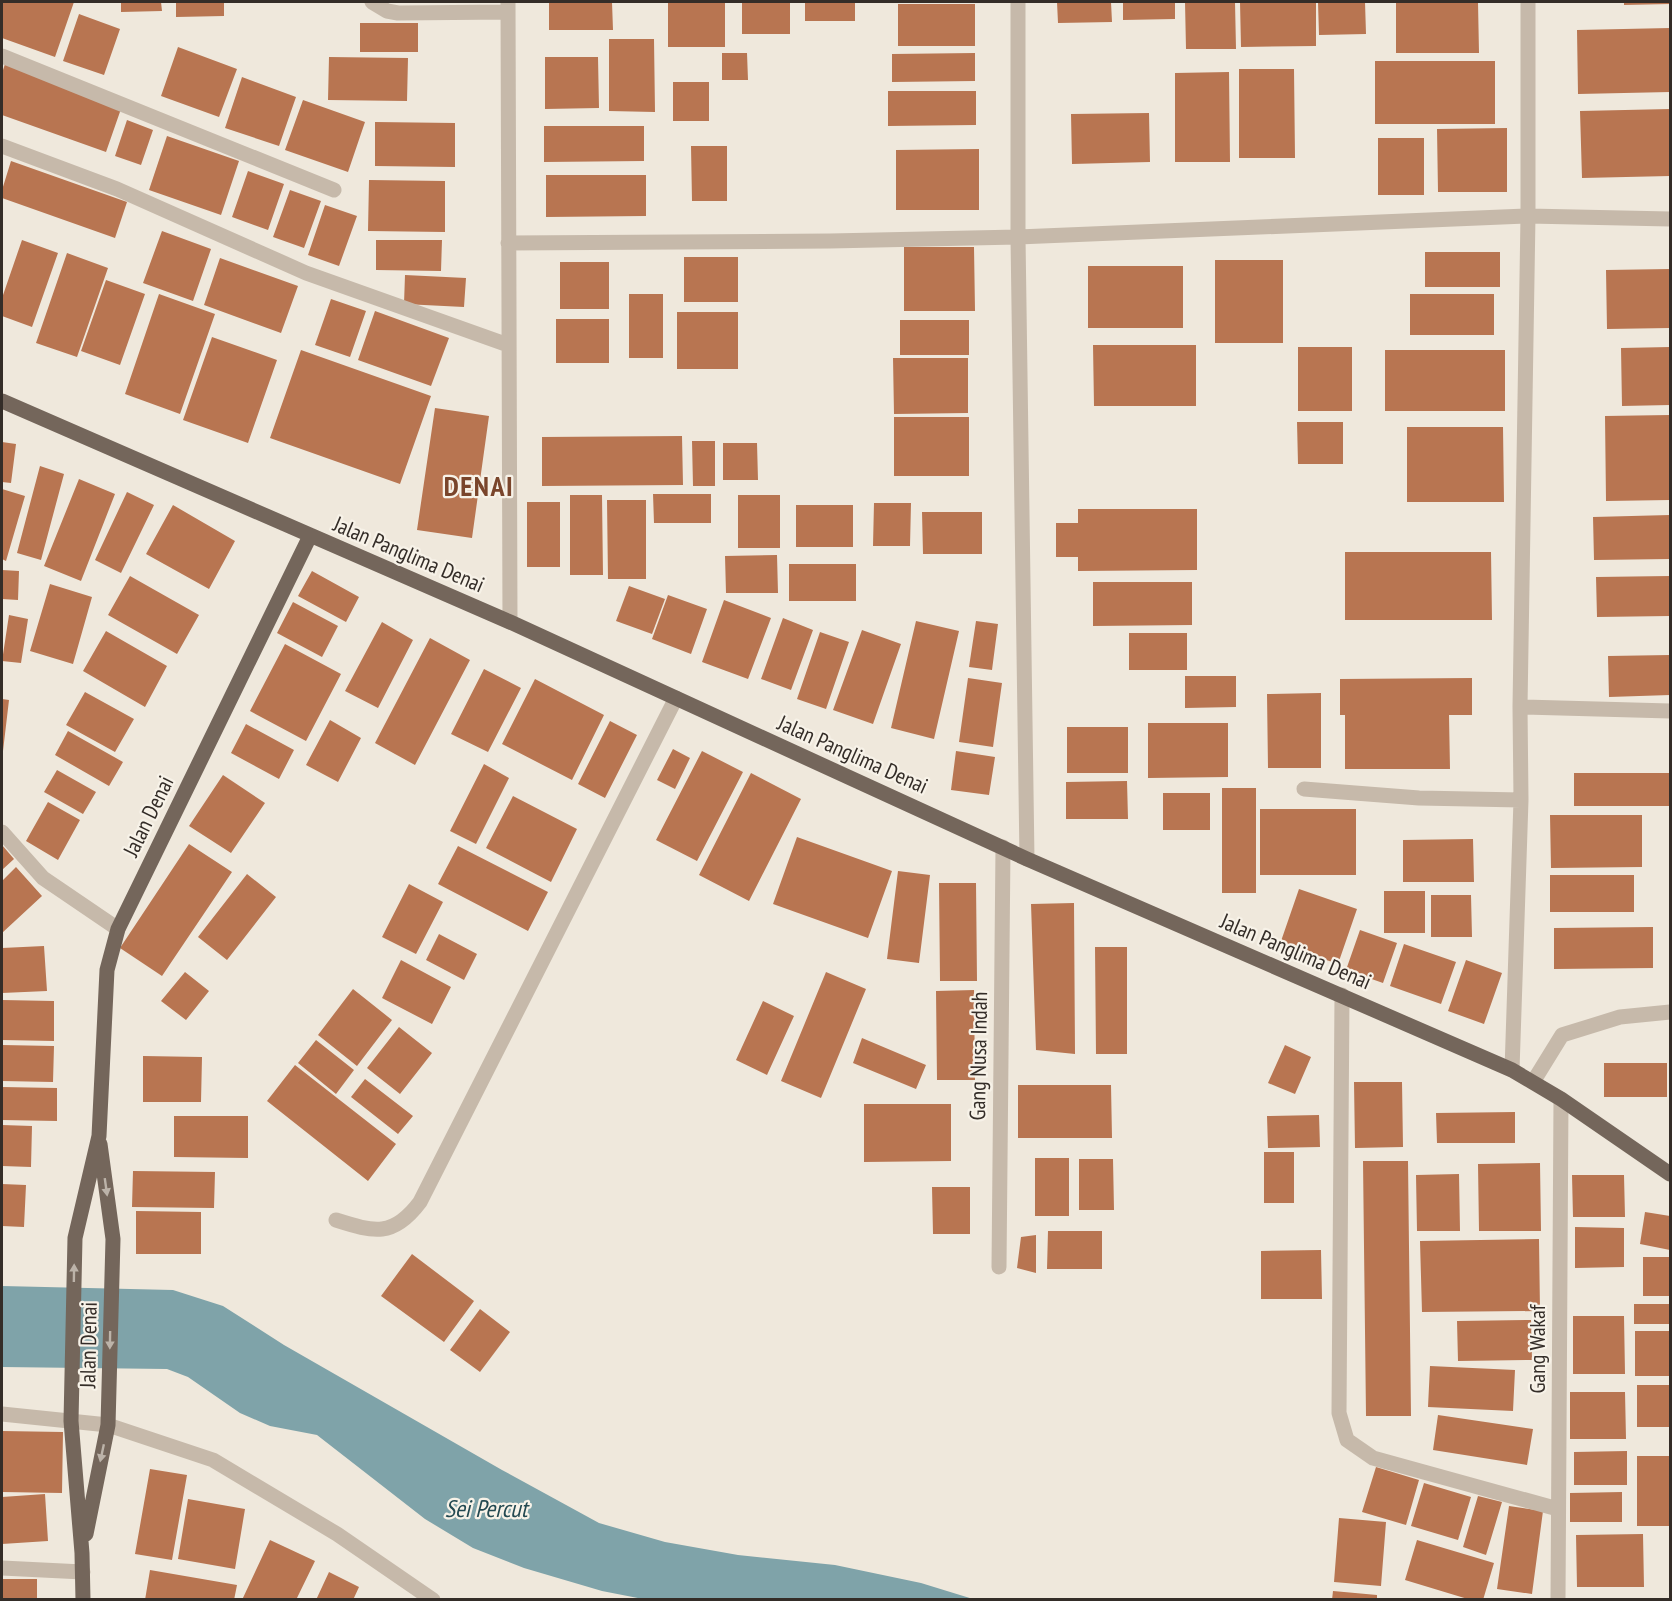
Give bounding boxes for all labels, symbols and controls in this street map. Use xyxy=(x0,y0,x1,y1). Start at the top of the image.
district label: DENAI xyxy=(444,467,514,504)
street label: Jalan Panglima Denai xyxy=(328,509,489,598)
street label: Jalan Panglima Denai xyxy=(773,708,932,800)
street label: Jalan Denai xyxy=(116,771,179,862)
street label: Jalan Panglima Denai xyxy=(1215,906,1376,995)
street label: Gang Nusa Indah xyxy=(963,991,993,1121)
one-way arrow xyxy=(101,1178,110,1197)
one-way arrow xyxy=(69,1264,79,1283)
street label: Jalan Denai xyxy=(73,1302,103,1389)
street label: Gang Wakaf xyxy=(1523,1303,1551,1393)
one-way arrow xyxy=(106,1330,115,1349)
one-way arrow xyxy=(97,1444,106,1463)
water label: Sei Percut xyxy=(445,1493,530,1524)

